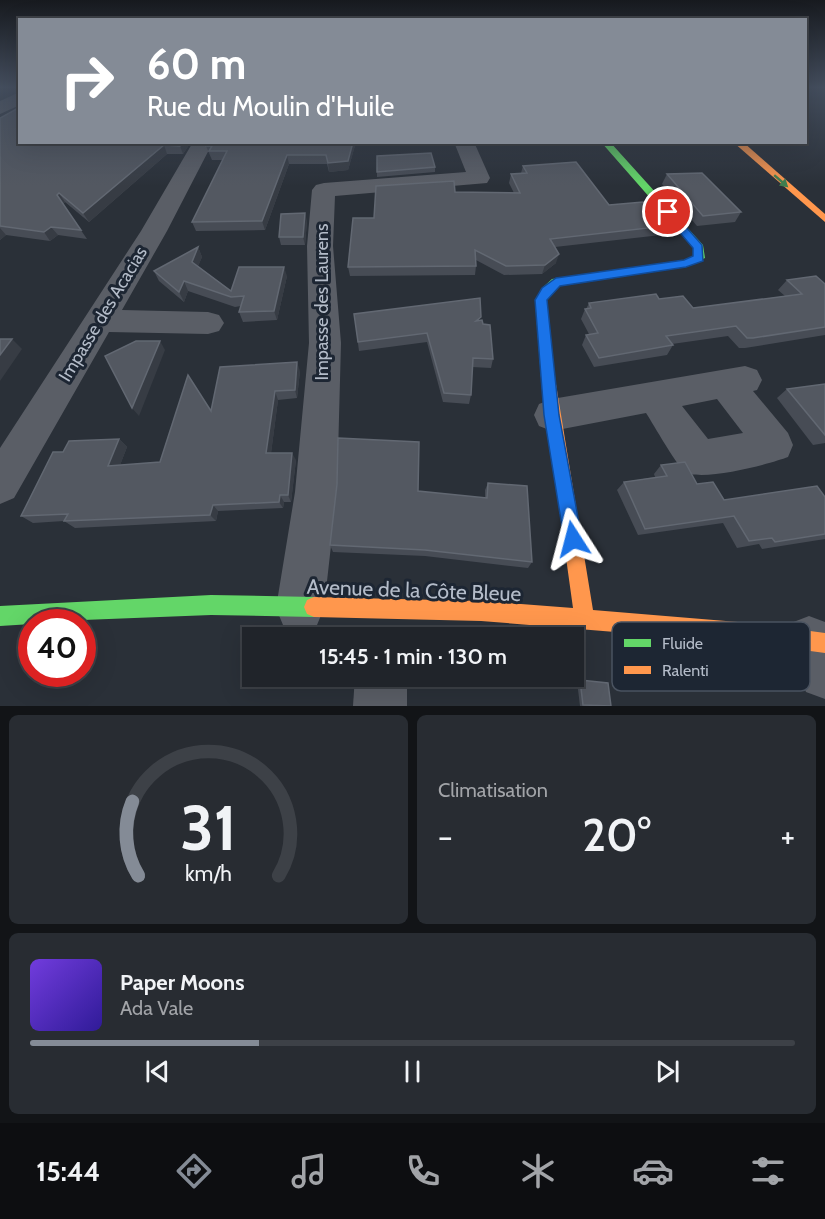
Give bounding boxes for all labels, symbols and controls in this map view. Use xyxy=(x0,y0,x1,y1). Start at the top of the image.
text: 60 m xyxy=(147,38,246,90)
icon: right xyxy=(48,42,126,120)
text: Rue du Moulin d'Huile xyxy=(147,90,394,123)
one-way arrow xyxy=(773,174,789,187)
pin xyxy=(642,186,693,237)
icon: arrive xyxy=(651,195,684,228)
street label: Impasse des Laurens xyxy=(311,223,333,381)
street label: Impasse des Acacias xyxy=(54,243,152,385)
position arrow xyxy=(541,507,605,571)
street label: Avenue de la Côte Bleue xyxy=(306,574,522,606)
speed limit sign: 40 xyxy=(18,609,96,687)
legend xyxy=(612,622,810,691)
text: Fluide xyxy=(662,634,703,653)
text: 15:45 · 1 min · 130 m xyxy=(319,643,507,670)
text: Ralenti xyxy=(662,661,709,680)
text: Climatisation xyxy=(438,778,548,802)
text: 31 xyxy=(180,790,237,866)
text: 20° xyxy=(582,808,651,862)
text: − xyxy=(438,816,453,856)
text: + xyxy=(780,816,795,856)
text: km/h xyxy=(185,861,232,887)
text: Paper Moons xyxy=(120,969,244,996)
text: Ada Vale xyxy=(120,996,193,1020)
icon: previous xyxy=(141,1055,174,1088)
icon: pause xyxy=(396,1055,429,1088)
icon: next xyxy=(651,1055,684,1088)
icon: directions xyxy=(173,1150,215,1192)
icon: music xyxy=(288,1150,330,1192)
icon: phone xyxy=(402,1150,444,1192)
icon: climate xyxy=(517,1150,559,1192)
icon: car xyxy=(632,1150,674,1192)
icon: filters xyxy=(747,1150,789,1192)
text: 15:44 xyxy=(36,1155,100,1188)

